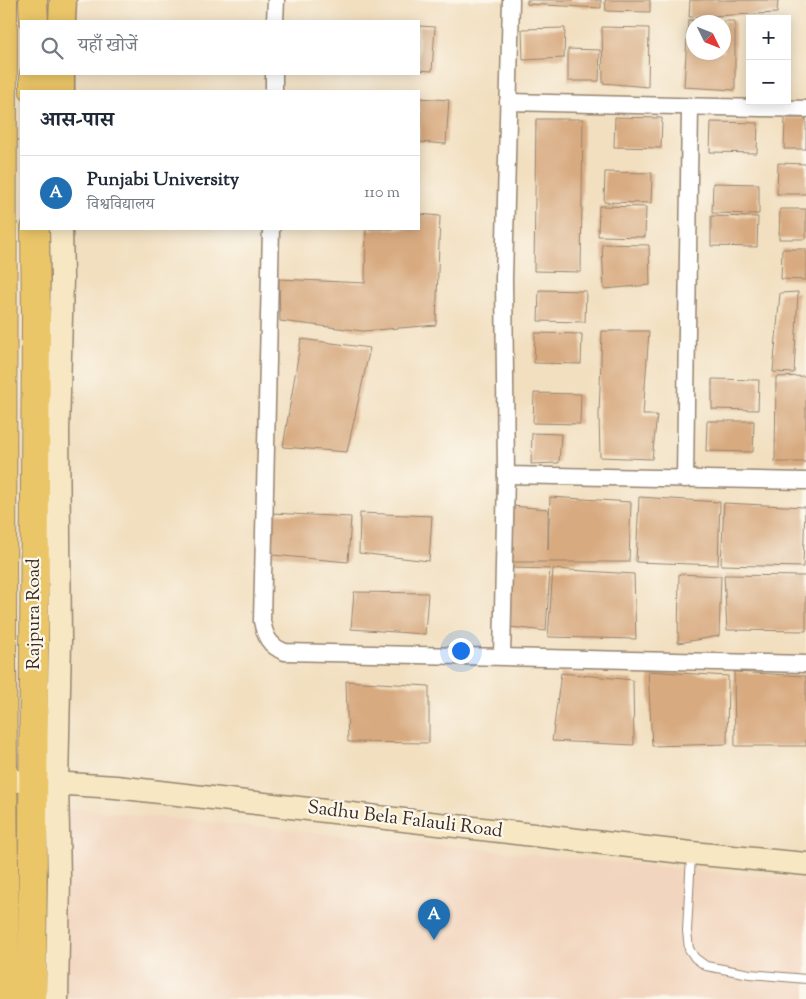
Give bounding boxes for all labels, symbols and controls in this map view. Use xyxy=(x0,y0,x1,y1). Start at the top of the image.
north arrow xyxy=(686,15,731,60)
map controls xyxy=(746,15,791,105)
button: + xyxy=(746,15,791,60)
search box xyxy=(20,20,420,75)
text: यहाँ खोजें xyxy=(78,33,138,60)
icon: search xyxy=(38,34,66,62)
button: − xyxy=(746,60,791,105)
text: आस-पास xyxy=(40,106,114,136)
text: Punjabi University xyxy=(87,167,239,194)
text: A xyxy=(50,182,63,205)
text: 110 m xyxy=(364,182,400,205)
text: विश्वविद्यालय xyxy=(87,194,154,217)
street label: Rajpura Road xyxy=(21,558,48,670)
your location xyxy=(448,638,474,664)
street label: Sadhu Bela Falauli Road xyxy=(306,795,504,845)
pin: A xyxy=(418,899,450,940)

